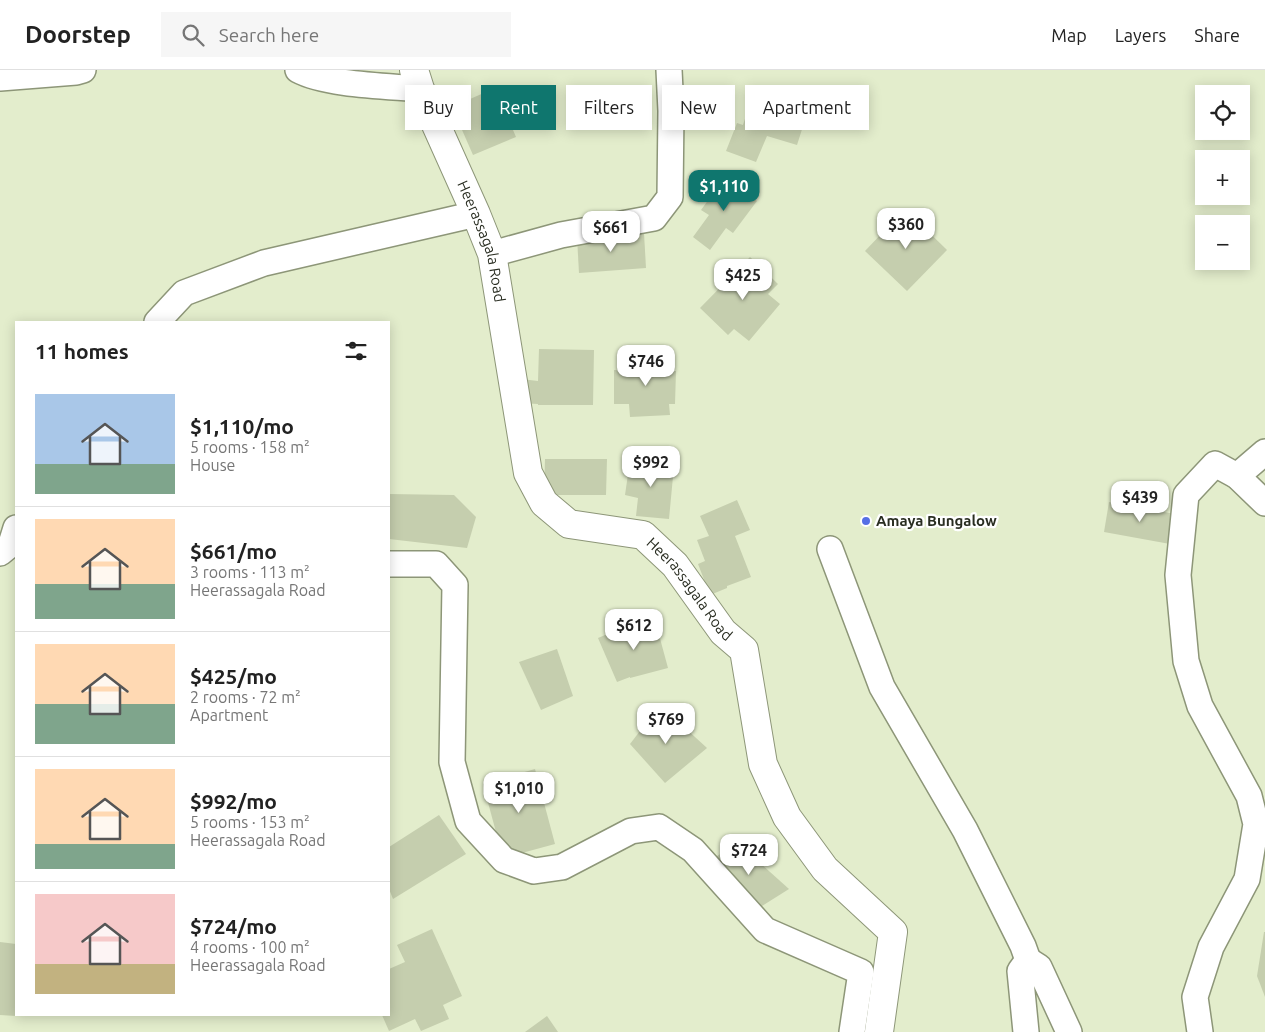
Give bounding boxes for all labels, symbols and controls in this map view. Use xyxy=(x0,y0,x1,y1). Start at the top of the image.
search box xyxy=(161,12,511,57)
text: Doorstep xyxy=(25,21,131,48)
icon: search xyxy=(179,21,207,49)
text: Search here xyxy=(219,24,319,46)
text: Map xyxy=(1051,25,1087,45)
text: Layers xyxy=(1115,25,1166,45)
text: Share xyxy=(1194,25,1240,45)
chip: Buy xyxy=(405,85,471,130)
chip: Rent xyxy=(481,85,556,130)
chip: Filters xyxy=(566,85,652,130)
chip: New xyxy=(662,85,735,130)
chip: Apartment xyxy=(745,85,869,130)
map controls xyxy=(1195,85,1250,270)
button: locate xyxy=(1195,85,1250,140)
button: + xyxy=(1195,150,1250,205)
pin: $1,110 xyxy=(683,170,765,212)
text: $1,110 xyxy=(699,177,749,195)
street label: Heerassagala Road xyxy=(454,178,509,303)
pin: $360 xyxy=(876,208,936,250)
pin: $661 xyxy=(581,210,641,253)
text: $360 xyxy=(888,215,924,233)
button: − xyxy=(1195,215,1250,270)
text: $661 xyxy=(593,218,629,236)
pin: $425 xyxy=(713,258,773,301)
text: $425 xyxy=(725,266,761,284)
icon: filters xyxy=(342,337,370,365)
text: 11 homes xyxy=(35,339,129,363)
pin: $746 xyxy=(616,344,676,387)
text: $746 xyxy=(628,352,664,370)
icon: home xyxy=(75,414,135,474)
text: $1,110/mo xyxy=(190,414,294,438)
text: 5 rooms · 158 m² xyxy=(190,438,310,456)
pin: $992 xyxy=(621,446,681,488)
text: $992 xyxy=(633,453,669,471)
text: House xyxy=(190,456,235,474)
pin: $439 xyxy=(1110,480,1170,523)
text: $439 xyxy=(1122,488,1158,506)
place label: Amaya Bungalow xyxy=(876,512,997,529)
marker: Amaya Bungalow xyxy=(860,515,872,527)
street label: Heerassagala Road xyxy=(643,534,736,644)
icon: home xyxy=(75,539,135,599)
text: $661/mo xyxy=(190,539,277,563)
text: 3 rooms · 113 m² xyxy=(190,563,310,581)
text: Heerassagala Road xyxy=(190,581,326,599)
pin: $612 xyxy=(604,608,664,651)
text: $612 xyxy=(616,616,652,634)
icon: home xyxy=(75,664,135,724)
text: $425/mo xyxy=(190,664,277,688)
text: 2 rooms · 72 m² xyxy=(190,688,301,706)
pin: $769 xyxy=(636,702,696,745)
text: Apartment xyxy=(190,706,268,724)
text: $769 xyxy=(648,710,684,728)
pin: $1,010 xyxy=(478,772,560,814)
text: $1,010 xyxy=(494,779,544,797)
icon: home xyxy=(75,789,135,849)
text: $992/mo xyxy=(190,789,277,813)
text: 5 rooms · 153 m² xyxy=(190,813,310,831)
text: Heerassagala Road xyxy=(190,831,326,849)
pin: $724 xyxy=(719,834,779,876)
text: $724 xyxy=(731,841,767,859)
icon: home xyxy=(75,914,135,974)
text: $724/mo xyxy=(190,914,277,938)
text: 4 rooms · 100 m² xyxy=(190,938,310,956)
text: Heerassagala Road xyxy=(190,956,326,974)

